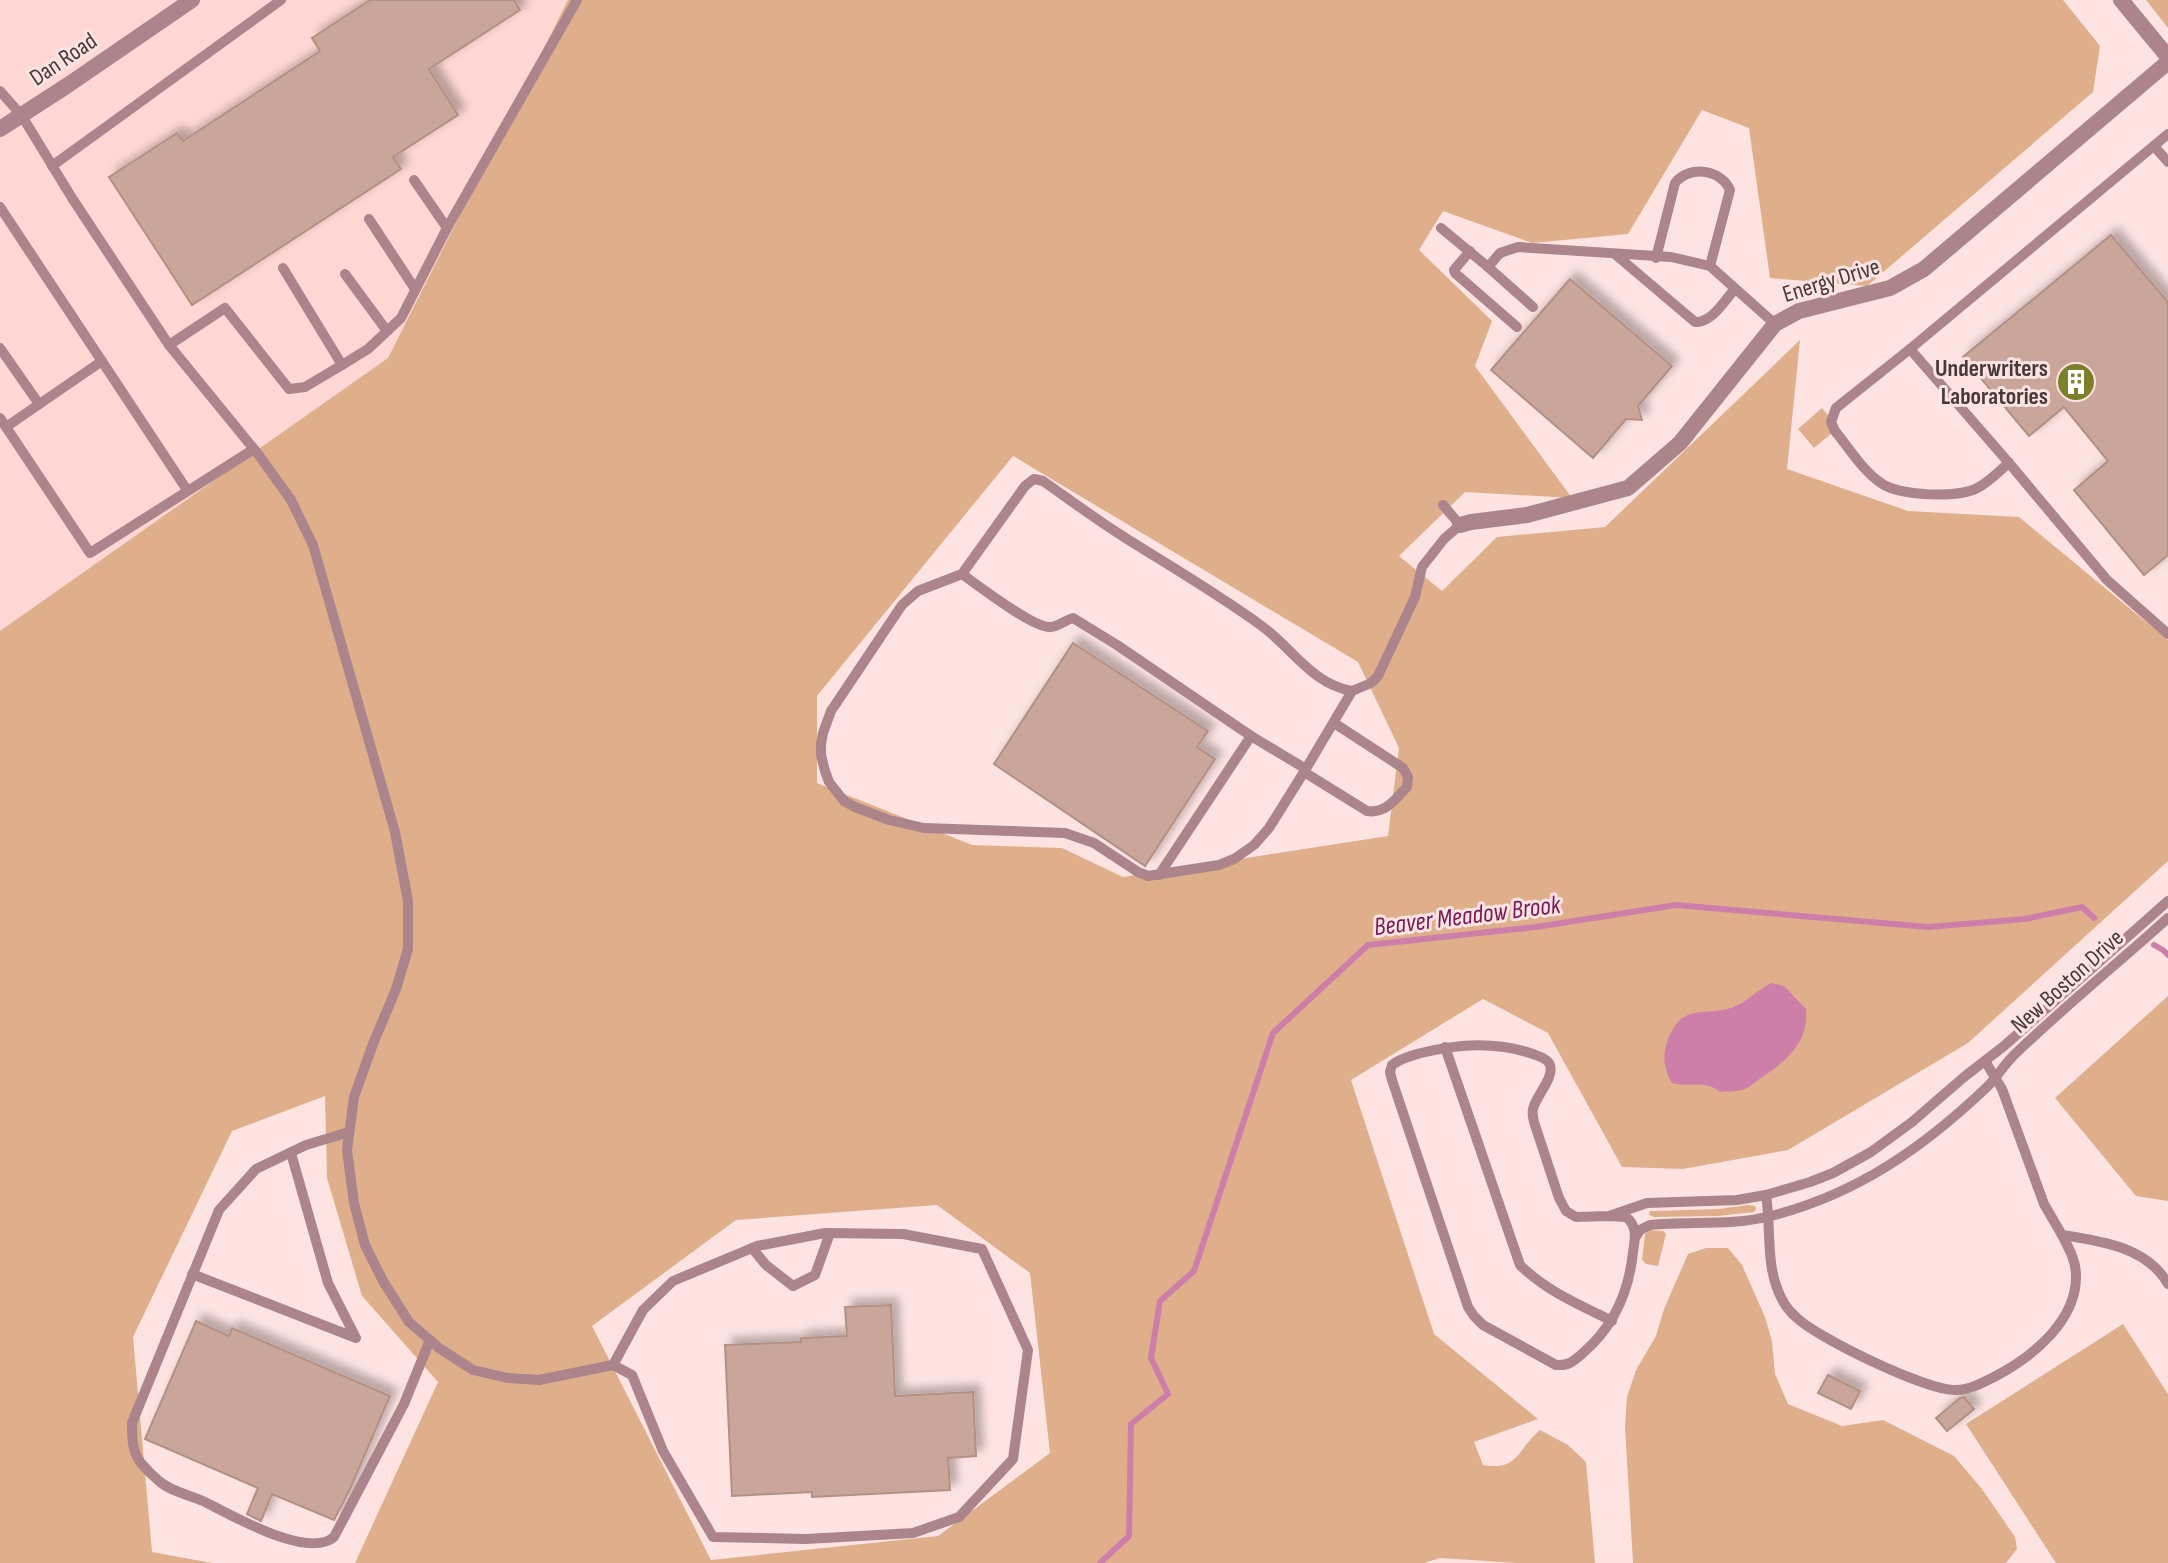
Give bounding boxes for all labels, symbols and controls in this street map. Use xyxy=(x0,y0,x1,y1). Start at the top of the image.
street label: Dan Road xyxy=(24,26,102,92)
street label: Energy Drive xyxy=(1779,252,1883,309)
place label: Underwriters Laboratories xyxy=(1935,354,2048,411)
building icon: Underwriters Laboratories xyxy=(2055,361,2097,403)
water label: Beaver Meadow Brook xyxy=(1372,890,1563,943)
street label: New Boston Drive xyxy=(2005,923,2130,1039)

